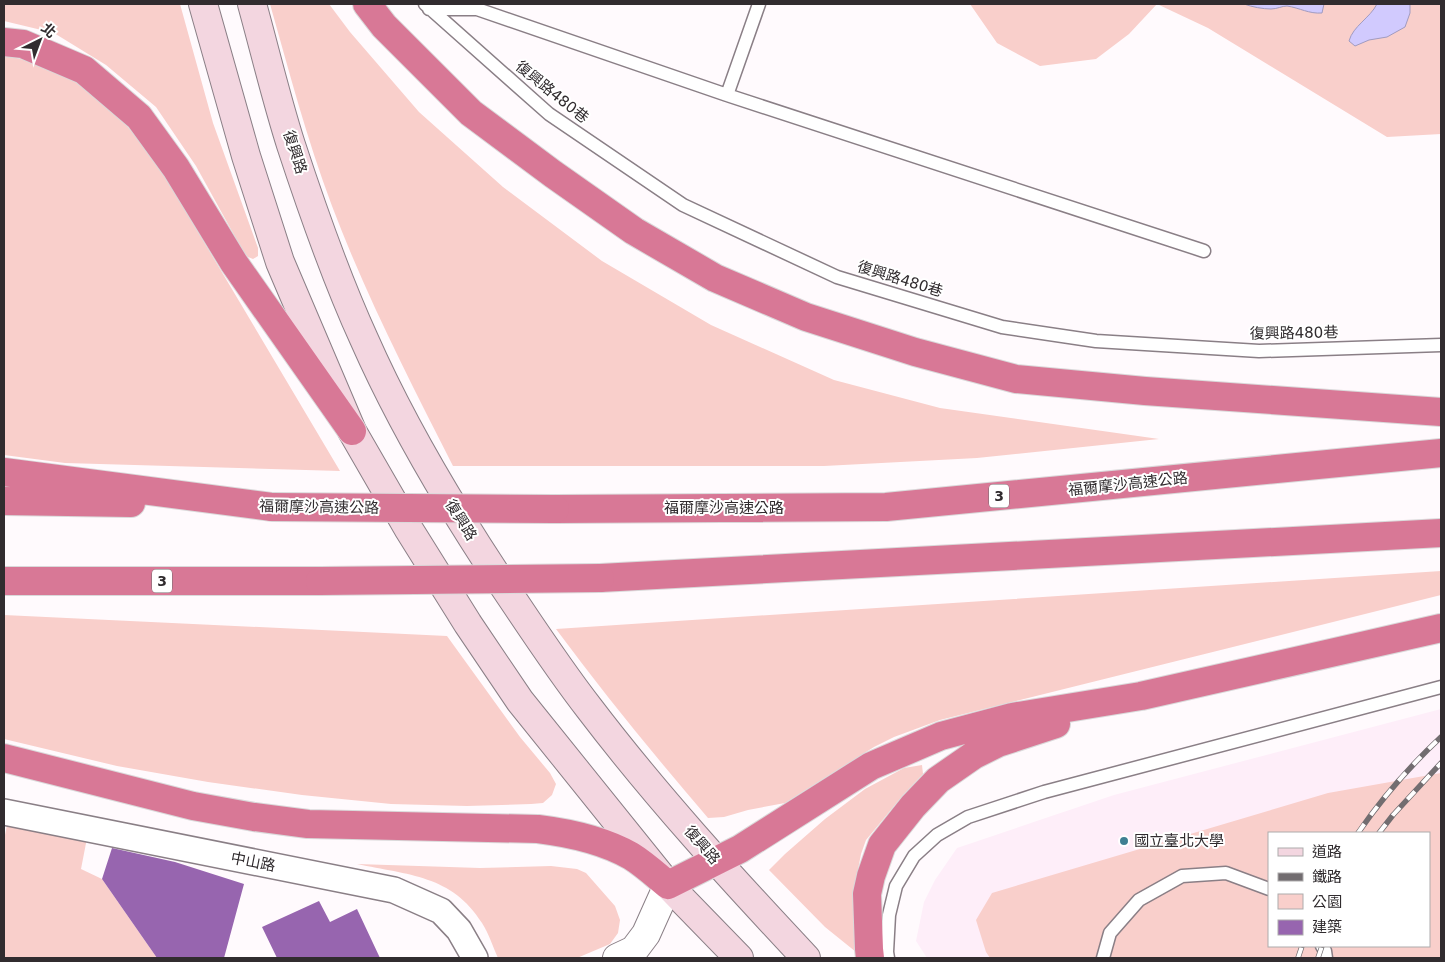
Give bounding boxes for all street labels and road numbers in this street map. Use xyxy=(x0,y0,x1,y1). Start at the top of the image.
street label: 復興路480巷 xyxy=(512,57,592,127)
street label: 復興路 xyxy=(279,128,311,176)
street label: 復興路480巷 xyxy=(855,257,945,301)
street label: 復興路480巷 xyxy=(1250,323,1338,343)
street label: 福爾摩沙高速公路 xyxy=(1067,469,1189,499)
road number: 3 xyxy=(989,484,1009,508)
street label: 復興路 xyxy=(441,496,481,544)
street label: 福爾摩沙高速公路 xyxy=(259,497,379,517)
street label: 福爾摩沙高速公路 xyxy=(664,499,784,517)
road number: 3 xyxy=(152,570,172,592)
street label: 復興路 xyxy=(680,822,724,868)
street label: 中山路 xyxy=(229,849,277,875)

